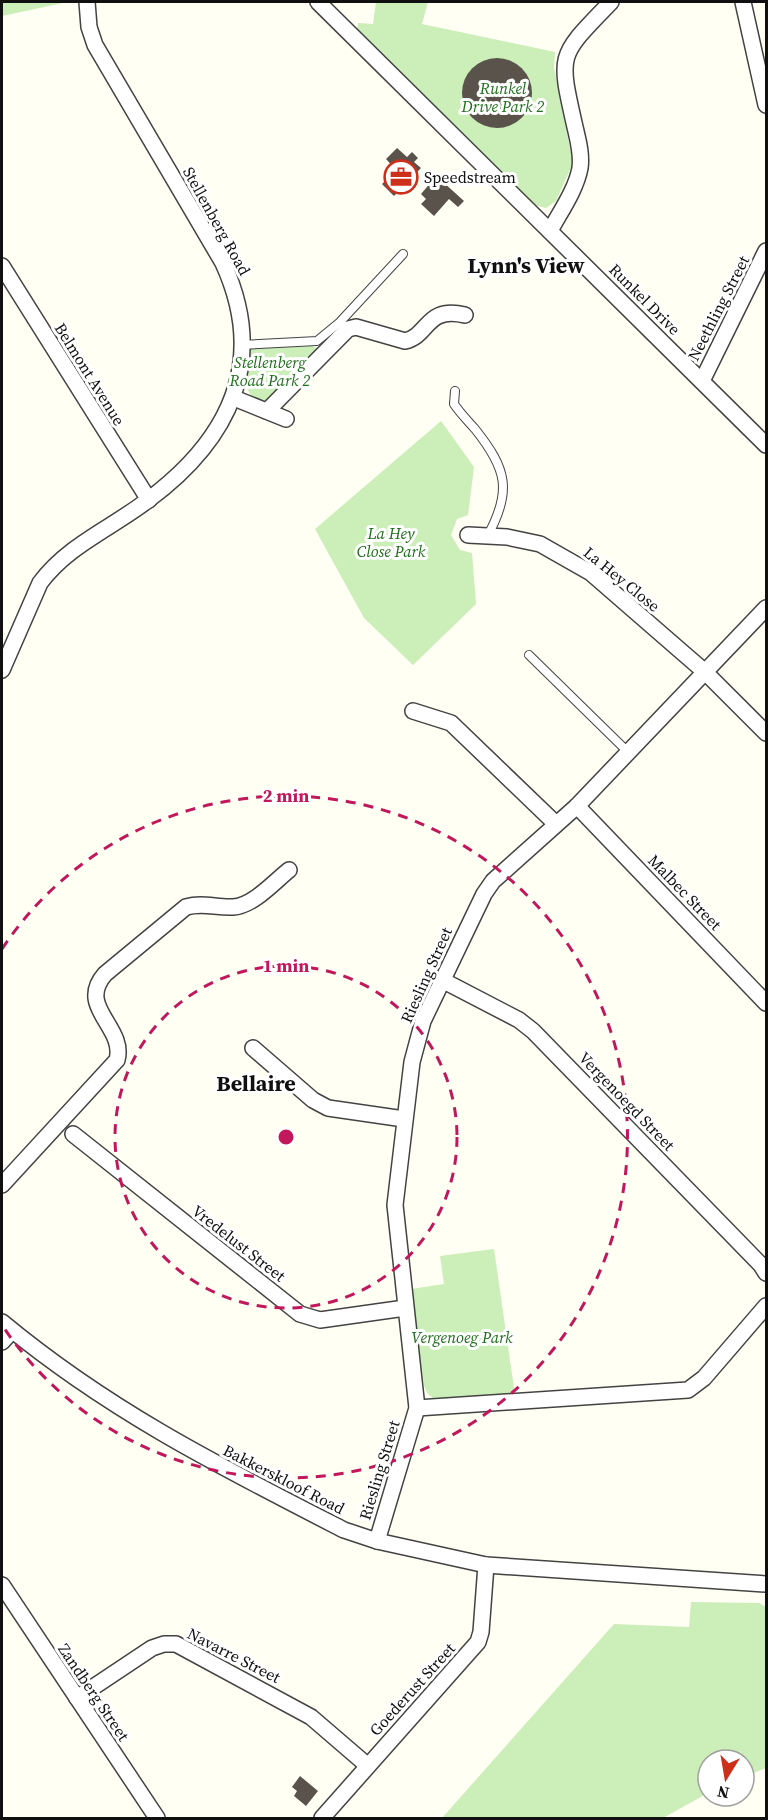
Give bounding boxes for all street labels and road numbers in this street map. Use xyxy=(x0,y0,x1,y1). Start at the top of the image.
street label: Stellenberg Road xyxy=(178,163,256,279)
street label: Neethling Street xyxy=(682,251,754,364)
street label: Runkel Drive xyxy=(604,258,686,340)
street label: Belmont Avenue xyxy=(50,319,130,429)
street label: La Hey Close xyxy=(579,541,665,617)
street label: Malbec Street xyxy=(643,849,727,935)
street label: Riesling Street xyxy=(395,923,457,1026)
street label: Vergenoegd Street xyxy=(574,1047,680,1156)
street label: Vredelust Street xyxy=(188,1200,291,1287)
street label: Riesling Street xyxy=(353,1417,405,1522)
street label: Bakkerskloof Road xyxy=(219,1439,349,1519)
street label: Navarre Street xyxy=(184,1622,285,1688)
street label: Goederust Street xyxy=(364,1637,460,1740)
street label: Zandberg Street xyxy=(53,1639,135,1746)

